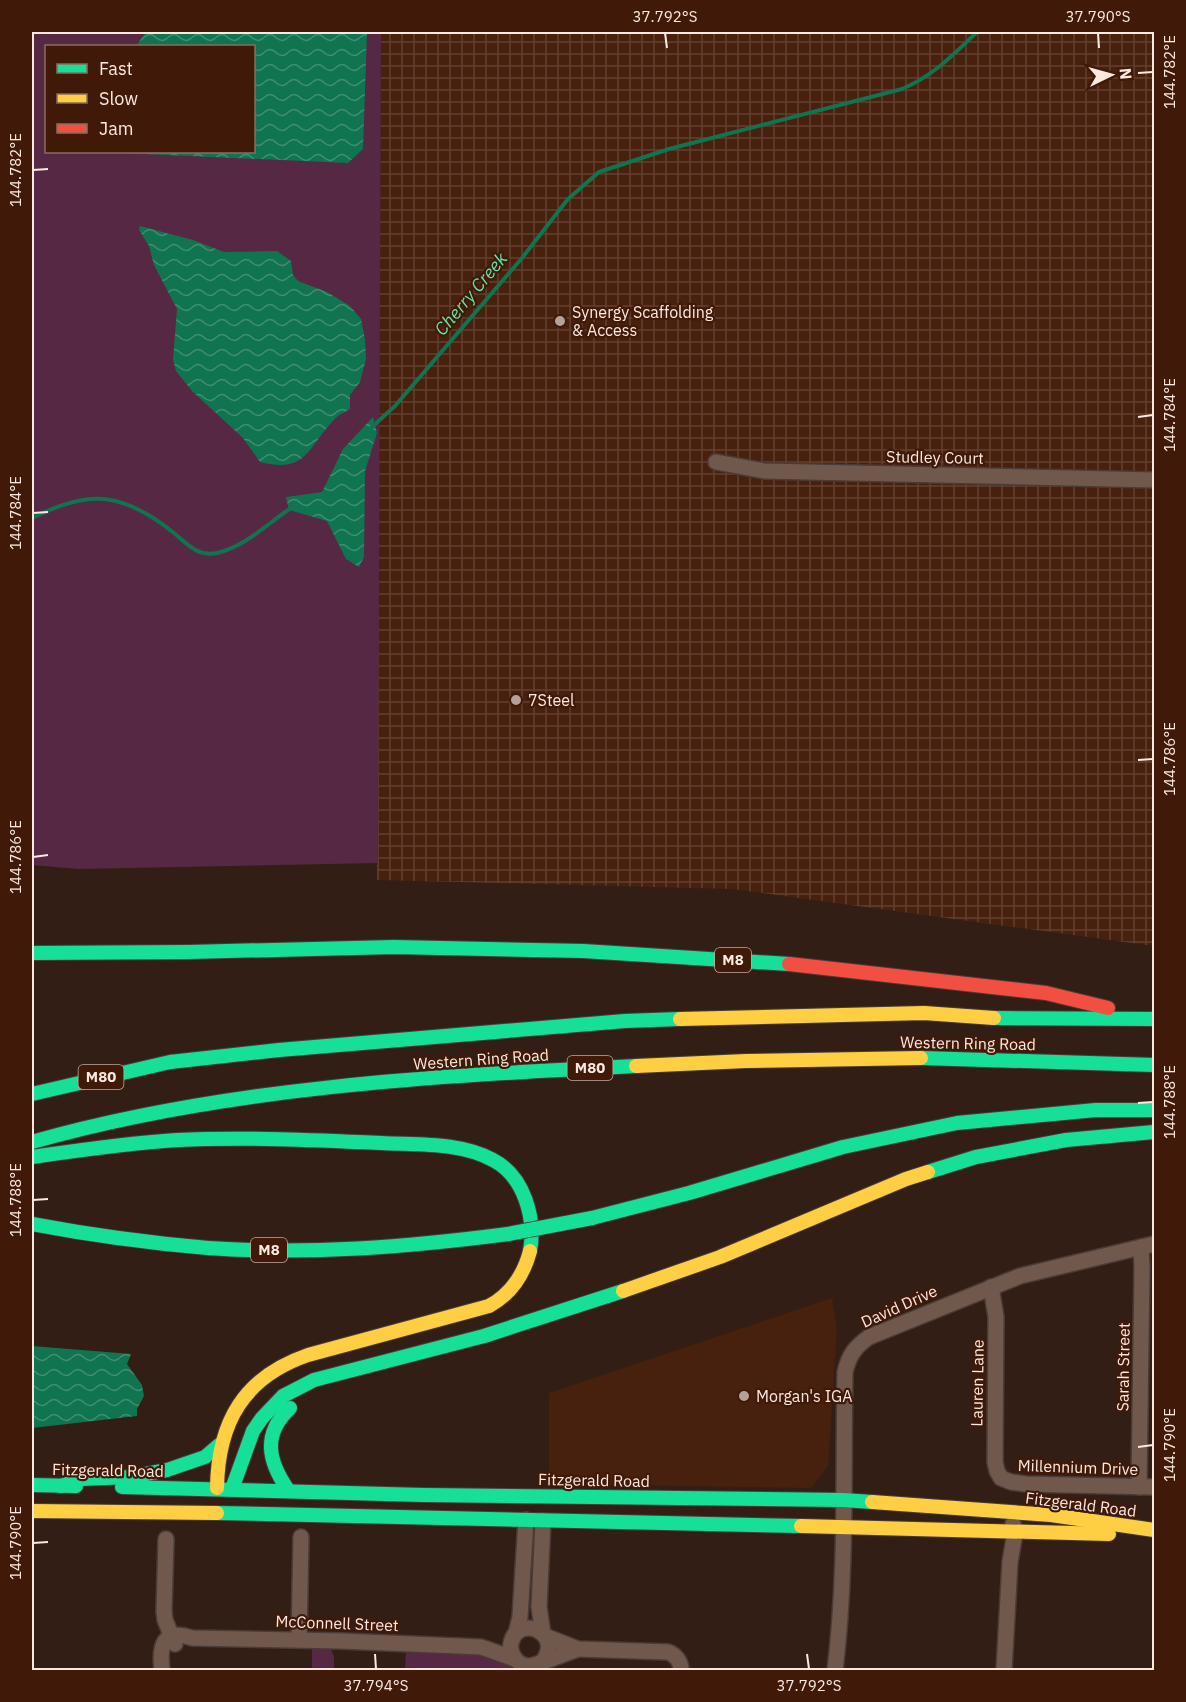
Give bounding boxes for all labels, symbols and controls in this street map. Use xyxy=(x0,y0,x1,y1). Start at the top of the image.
text: 37.792°S xyxy=(633,7,697,26)
text: 37.790°S xyxy=(1066,7,1130,26)
text: 144.782°E xyxy=(1160,35,1179,109)
legend xyxy=(45,45,255,153)
north arrow xyxy=(1081,45,1141,105)
text: Fast xyxy=(99,57,133,80)
text: N xyxy=(1115,67,1136,80)
text: Slow xyxy=(99,87,138,110)
text: Jam xyxy=(99,117,134,140)
text: 144.782°E xyxy=(6,133,25,207)
water label: Cherry Creek xyxy=(429,247,512,340)
place label: Synergy Scaffolding & Access xyxy=(572,302,714,340)
marker: Synergy Scaffolding & Access xyxy=(553,314,567,328)
text: 144.784°E xyxy=(1160,378,1179,452)
street label: Studley Court xyxy=(886,446,984,468)
text: 144.784°E xyxy=(6,476,25,550)
place label: 7Steel xyxy=(528,690,574,710)
marker: 7Steel xyxy=(509,693,523,707)
text: 144.786°E xyxy=(1160,722,1179,796)
text: 144.786°E xyxy=(6,820,25,894)
road number: M8 xyxy=(715,948,751,972)
street label: Western Ring Road xyxy=(900,1032,1036,1054)
street label: Western Ring Road xyxy=(413,1044,549,1074)
road number: M80 xyxy=(568,1056,612,1080)
road number: M80 xyxy=(78,1065,124,1089)
text: 144.788°E xyxy=(1160,1065,1179,1139)
text: 144.788°E xyxy=(6,1163,25,1237)
road number: M8 xyxy=(251,1238,287,1262)
street label: David Drive xyxy=(858,1280,940,1332)
street label: Sarah Street xyxy=(1112,1322,1134,1412)
street label: Lauren Lane xyxy=(966,1339,988,1427)
place label: Morgan's IGA xyxy=(756,1386,852,1406)
marker: Morgan's IGA xyxy=(737,1389,751,1403)
text: 144.790°E xyxy=(1160,1408,1179,1482)
street label: Millennium Drive xyxy=(1017,1455,1139,1479)
street label: Fitzgerald Road xyxy=(52,1459,164,1481)
street label: Fitzgerald Road xyxy=(538,1469,650,1491)
street label: Fitzgerald Road xyxy=(1024,1487,1138,1521)
text: 144.790°E xyxy=(6,1506,25,1580)
street label: McConnell Street xyxy=(275,1611,399,1635)
text: 37.794°S xyxy=(344,1676,408,1695)
text: 37.792°S xyxy=(777,1676,841,1695)

